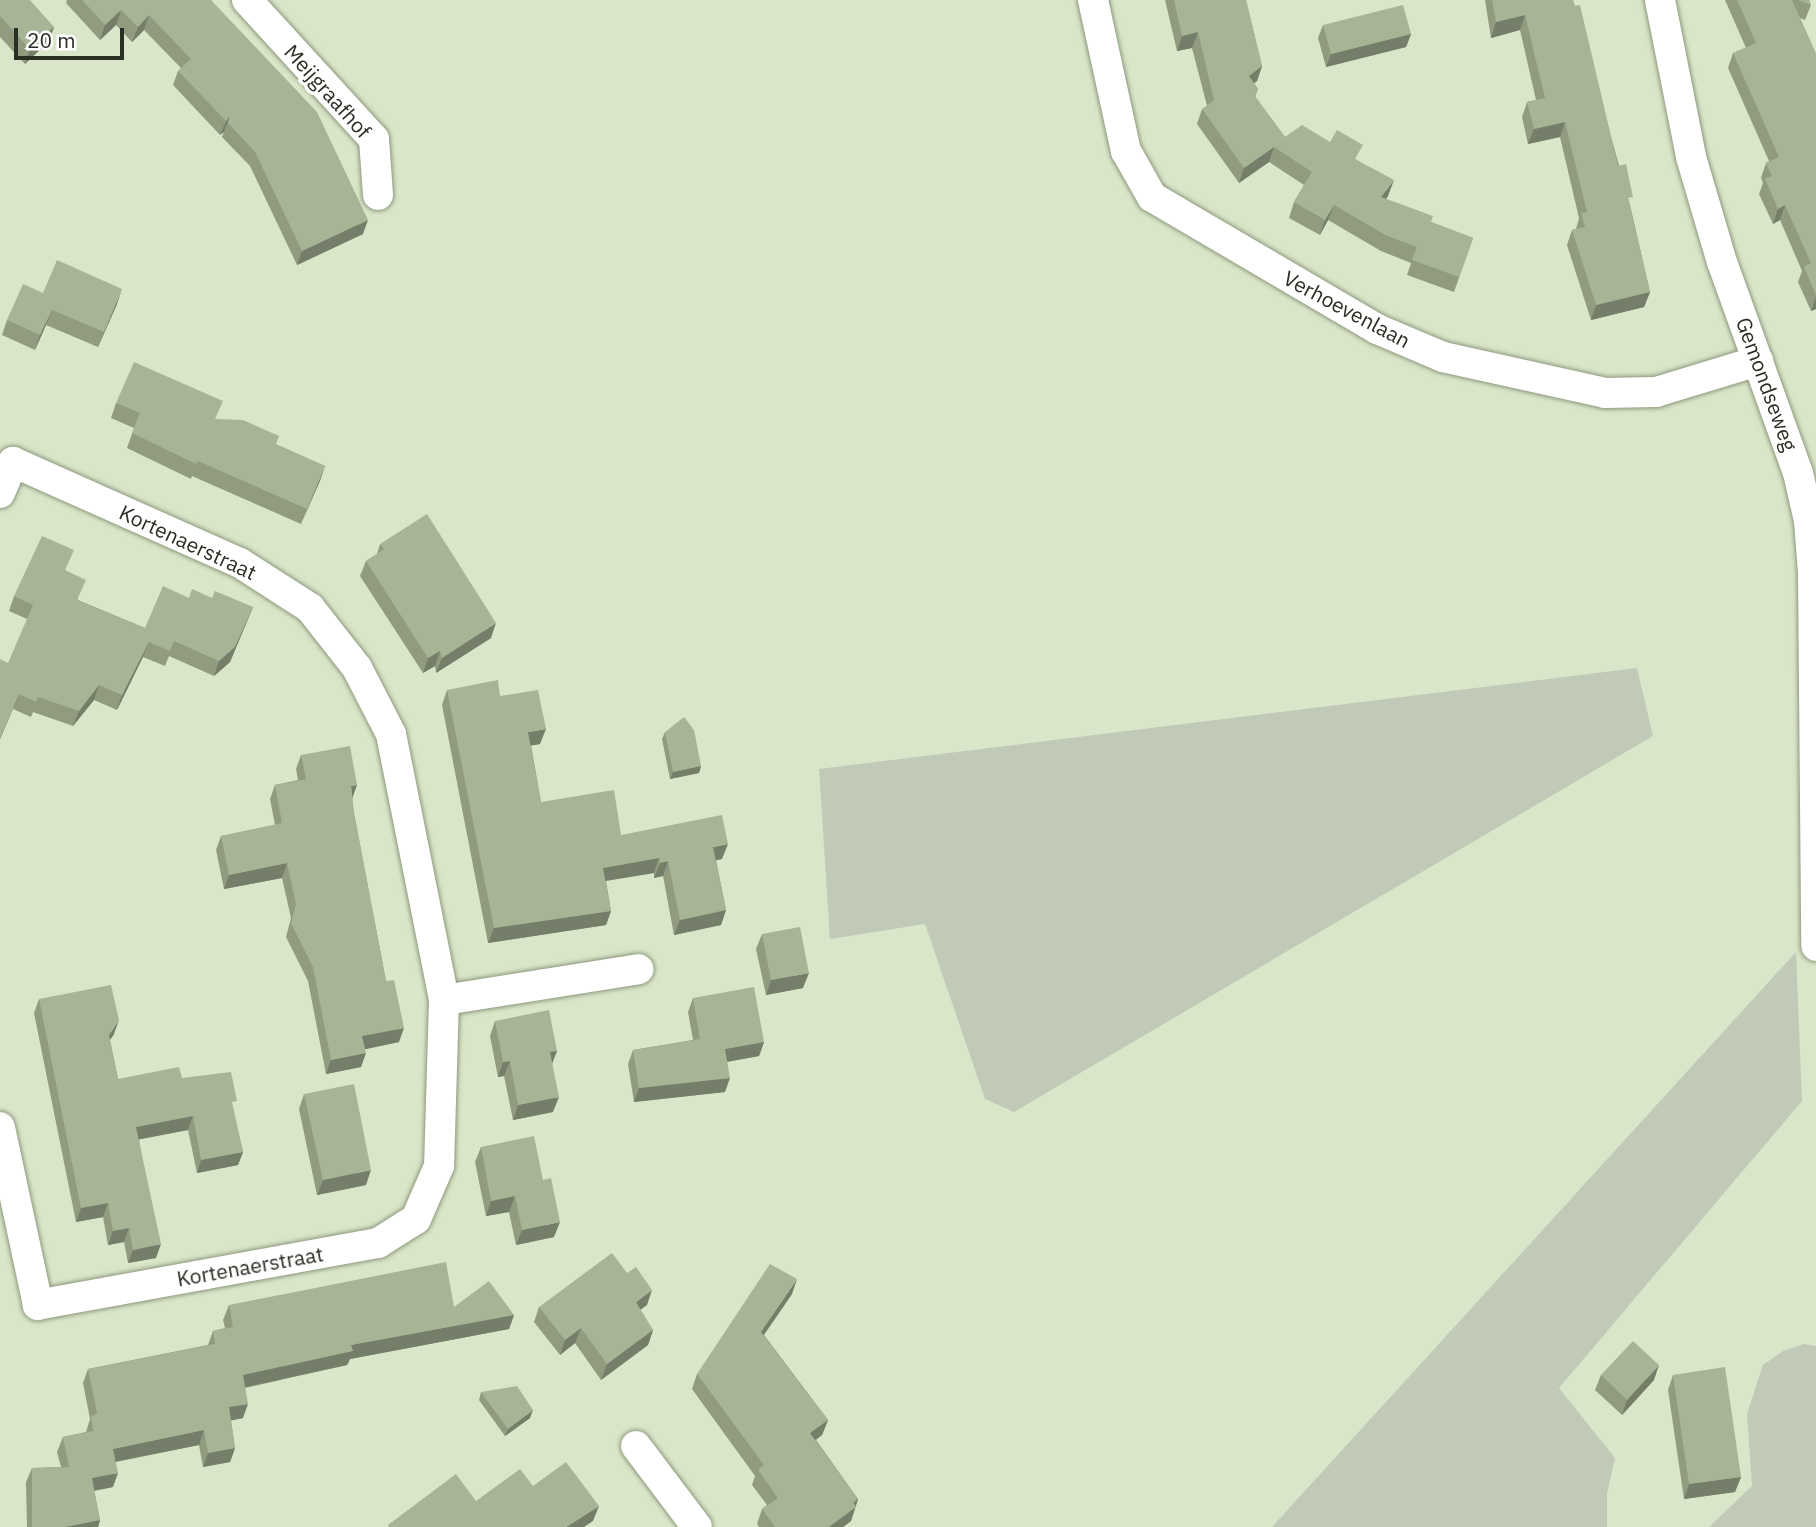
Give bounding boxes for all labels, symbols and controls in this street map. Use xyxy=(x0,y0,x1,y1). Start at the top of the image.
scale bar xyxy=(18,14,128,58)
text: 20 m xyxy=(27,26,76,54)
street label: Meijgraafhof xyxy=(279,39,377,143)
street label: Verhoevenlaan xyxy=(1279,265,1415,353)
street label: Gemondseweg xyxy=(1731,314,1803,454)
street label: Kortenaerstraat xyxy=(115,499,261,585)
street label: Kortenaerstraat xyxy=(175,1241,325,1291)

